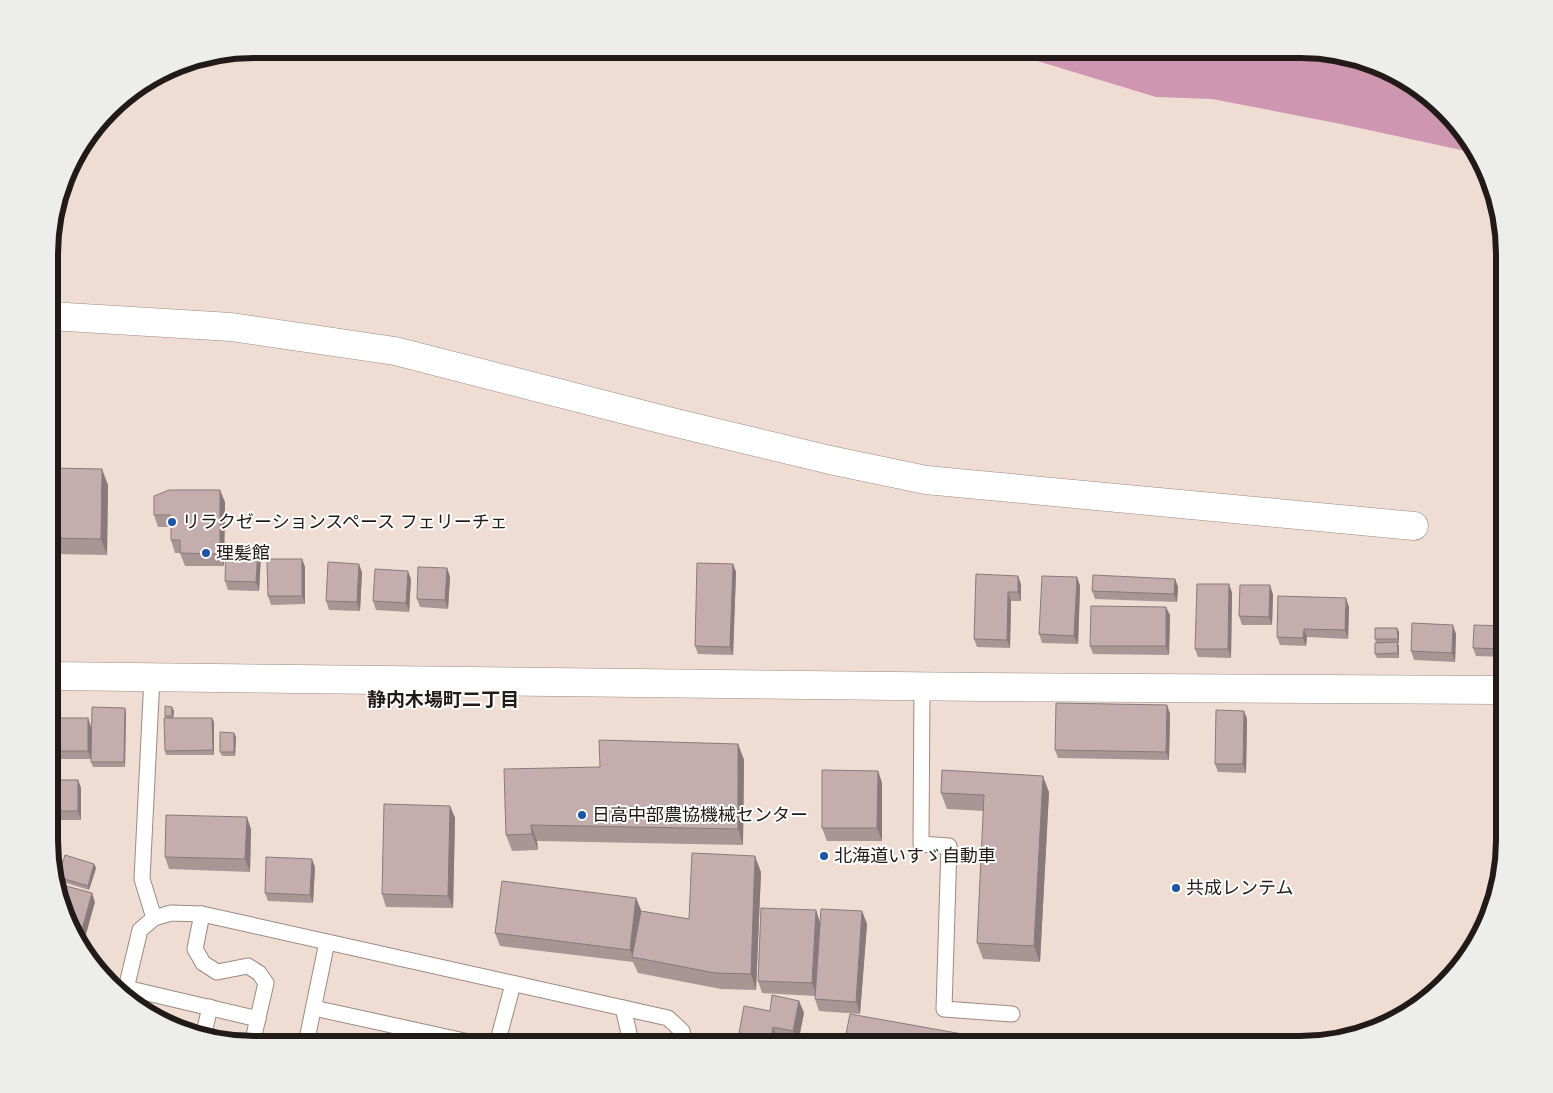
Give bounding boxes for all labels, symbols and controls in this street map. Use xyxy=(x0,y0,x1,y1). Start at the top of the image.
place label: リラクゼーションスペース フェリーチェ xyxy=(182,510,508,533)
marker: リラクゼーションスペース フェリーチェ xyxy=(166,516,178,528)
place label: 理髪館 xyxy=(216,541,270,564)
marker: 理髪館 xyxy=(200,547,212,559)
district label: 静内木場町二丁目 xyxy=(367,687,519,711)
place label: 日高中部農協機械センター xyxy=(592,803,808,826)
marker: 日高中部農協機械センター xyxy=(576,809,588,821)
place label: 北海道いすゞ自動車 xyxy=(834,844,996,867)
marker: 北海道いすゞ自動車 xyxy=(818,850,830,862)
place label: 共成レンテム xyxy=(1186,876,1293,899)
marker: 共成レンテム xyxy=(1170,882,1182,894)

